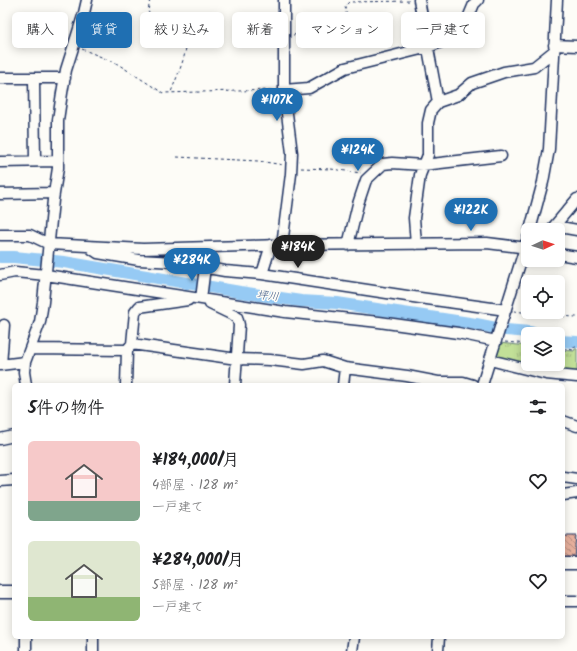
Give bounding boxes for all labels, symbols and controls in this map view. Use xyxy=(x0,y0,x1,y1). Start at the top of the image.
chip: 購入 xyxy=(12,12,68,48)
chip: 賃貸 xyxy=(76,12,132,48)
chip: 絞り込み xyxy=(140,12,224,48)
chip: 新着 xyxy=(232,12,288,48)
chip: マンション xyxy=(296,12,393,48)
chip: 一戸建て xyxy=(401,12,485,48)
pin: ¥107K xyxy=(249,88,305,122)
text: ¥107K xyxy=(261,90,293,111)
pin: ¥124K xyxy=(330,138,386,172)
text: ¥124K xyxy=(341,140,375,161)
pin: ¥122K xyxy=(443,198,499,232)
text: ¥122K xyxy=(454,200,488,221)
north arrow xyxy=(521,223,565,267)
map controls xyxy=(521,223,565,371)
pin: ¥184K xyxy=(270,235,326,269)
text: ¥184K xyxy=(281,237,315,258)
pin: ¥284K xyxy=(164,248,220,282)
text: ¥284K xyxy=(173,250,211,271)
button: locate xyxy=(521,275,565,319)
water label: 坪川 xyxy=(256,286,280,306)
button: layers xyxy=(521,327,565,371)
text: 5件の物件 xyxy=(28,395,105,422)
icon: filters xyxy=(527,396,549,418)
text: ¥184,000/月 xyxy=(152,447,239,474)
icon: home xyxy=(60,457,108,505)
icon: heart xyxy=(527,470,549,492)
text: 4部屋 · 128 m² xyxy=(152,475,238,496)
text: 一戸建て xyxy=(152,497,204,518)
text: ¥284,000/月 xyxy=(152,547,244,574)
icon: home xyxy=(60,557,108,605)
icon: heart xyxy=(527,570,549,592)
text: 5部屋 · 128 m² xyxy=(152,575,238,596)
text: 一戸建て xyxy=(152,597,204,618)

